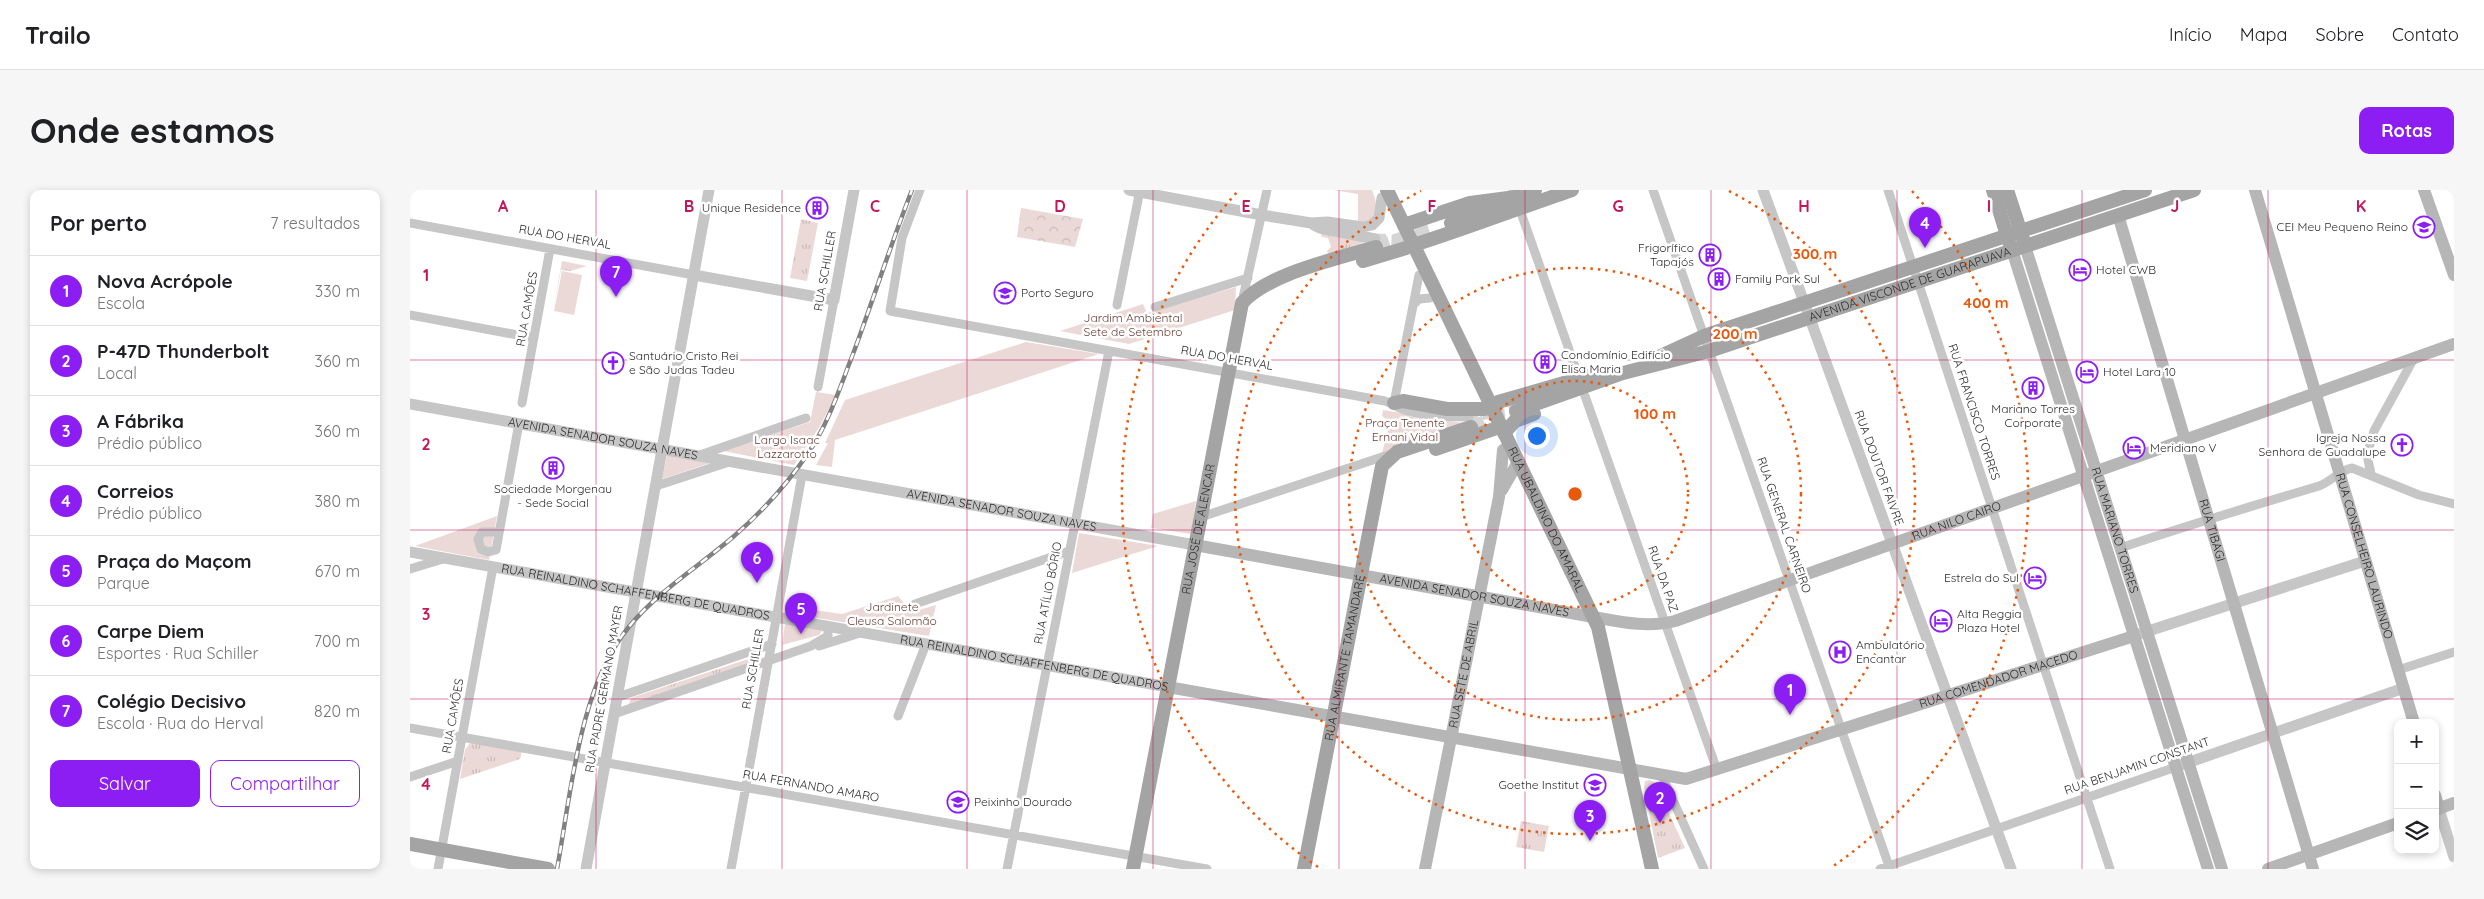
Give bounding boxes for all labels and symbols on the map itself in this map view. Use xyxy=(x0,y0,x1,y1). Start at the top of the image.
text: A xyxy=(498,196,509,216)
text: B xyxy=(684,196,694,216)
building icon: Unique Residence xyxy=(805,196,829,220)
text: C xyxy=(870,196,880,216)
text: D xyxy=(1054,196,1066,216)
text: E xyxy=(1241,196,1251,216)
text: F xyxy=(1428,196,1437,216)
text: G xyxy=(1612,196,1624,216)
text: H xyxy=(1798,196,1810,216)
text: I xyxy=(1987,196,1991,216)
text: J xyxy=(2171,196,2179,216)
text: K xyxy=(2356,196,2366,216)
place label: Unique Residence xyxy=(702,200,801,215)
pin: 4 xyxy=(1909,207,1941,248)
school or university icon: CEI Meu Pequeno Reino xyxy=(2412,215,2436,239)
place label: CEI Meu Pequeno Reino xyxy=(2277,219,2408,234)
street label: RUA DO HERVAL xyxy=(518,221,613,252)
street label: RUA SCHILLER xyxy=(810,230,839,312)
place label: Frigorífico Tapajós xyxy=(1638,240,1694,269)
building icon: Frigorífico Tapajós xyxy=(1698,243,1722,267)
street label: AVENIDA VISCONDE DE GUARAPUAVA xyxy=(1807,243,2013,324)
text: 300 m xyxy=(1793,244,1837,263)
pin: 7 xyxy=(600,256,632,297)
hotel icon: Hotel CWB xyxy=(2068,258,2092,282)
place label: Hotel CWB xyxy=(2096,262,2156,277)
text: 1 xyxy=(423,265,429,285)
building icon: Family Park Sul xyxy=(1707,267,1731,291)
street label: RUA CAMÕES xyxy=(513,270,541,348)
place label: Family Park Sul xyxy=(1735,271,1820,286)
school or university icon: Porto Seguro xyxy=(993,281,1017,305)
place label: Porto Seguro xyxy=(1021,285,1094,300)
text: 400 m xyxy=(1963,293,2009,312)
park label: Jardim Ambiental Sete de Setembro xyxy=(1083,310,1183,339)
text: 200 m xyxy=(1713,324,1758,343)
street label: RUA DO HERVAL xyxy=(1180,342,1275,373)
street label: RUA FRANCISCO TORRES xyxy=(1945,342,2004,482)
place label: Condomínio Edifício Elisa Maria xyxy=(1561,347,1671,376)
place label: Santuário Cristo Rei e São Judas Tadeu xyxy=(629,348,738,377)
building icon: Condomínio Edifício Elisa Maria xyxy=(1533,350,1557,374)
church icon: Santuário Cristo Rei e São Judas Tadeu xyxy=(601,351,625,375)
hotel icon: Hotel Lara 10 xyxy=(2075,360,2099,384)
place label: Hotel Lara 10 xyxy=(2103,364,2176,379)
building icon: Mariano Torres Corporate xyxy=(2021,376,2045,400)
place label: Mariano Torres Corporate xyxy=(1991,401,2075,430)
text: 100 m xyxy=(1634,404,1676,423)
street label: RUA DOUTOR FAIVRE xyxy=(1852,408,1907,528)
street label: AVENIDA SENADOR SOUZA NAVES xyxy=(507,414,699,463)
park label: Praça Tenente Ernani Vidal xyxy=(1365,415,1445,444)
your location xyxy=(1524,423,1550,449)
place label: Igreja Nossa Senhora de Guadalupe xyxy=(2259,430,2386,459)
park label: Largo Isaac Lazzarotto xyxy=(754,432,820,461)
church icon: Igreja Nossa Senhora de Guadalupe xyxy=(2390,433,2414,457)
text: 2 xyxy=(421,434,431,454)
hotel icon: Meridiano V xyxy=(2122,436,2146,460)
place label: Meridiano V xyxy=(2150,440,2216,455)
street label: RUA UBALDINO DO AMARAL xyxy=(1505,444,1588,595)
street label: RUA GENERAL CARNEIRO xyxy=(1754,455,1815,595)
building icon: Sociedade Morgenau - Sede Social xyxy=(541,456,565,480)
street label: RUA JOSÉ DE ALENCAR xyxy=(1178,463,1218,596)
street label: RUA MARIANO TORRES xyxy=(2088,465,2142,595)
street label: RUA CONSELHEIRO LAURINDO xyxy=(2333,471,2397,641)
place label: Sociedade Morgenau - Sede Social xyxy=(494,481,612,510)
street label: AVENIDA SENADOR SOUZA NAVES xyxy=(906,485,1098,534)
centre of rings xyxy=(1566,485,1584,503)
street label: RUA TIBAGI xyxy=(2196,497,2229,563)
street label: RUA NILO CAIRO xyxy=(1910,498,2003,543)
street label: RUA ATÍLIO BÓRIO xyxy=(1030,540,1065,645)
pin: 6 xyxy=(741,542,773,583)
street label: RUA DA PAZ xyxy=(1645,544,1682,614)
street label: RUA REINALDINO SCHAFFENBERG DE QUADROS xyxy=(500,560,771,623)
hotel icon: Estrela do Sul xyxy=(2023,566,2047,590)
place label: Estrela do Sul xyxy=(1944,570,2019,585)
street label: AVENIDA SENADOR SOUZA NAVES xyxy=(1379,571,1571,620)
street label: RUA ALMIRANTE TAMANDARÉ xyxy=(1321,573,1368,742)
pin: 5 xyxy=(785,593,817,634)
park label: Jardinete Cleusa Salomão xyxy=(847,599,937,628)
text: 3 xyxy=(422,604,430,624)
street label: RUA PADRE GERMANO MAYER xyxy=(581,604,626,774)
place label: Alta Reggia Plaza Hotel xyxy=(1957,606,2022,635)
hotel icon: Alta Reggia Plaza Hotel xyxy=(1929,609,1953,633)
street label: RUA SETE DE ABRIL xyxy=(1445,618,1482,729)
street label: RUA SCHILLER xyxy=(738,628,767,710)
street label: RUA REINALDINO SCHAFFENBERG DE QUADROS xyxy=(899,631,1170,694)
place label: Ambulatório Encantar xyxy=(1856,637,1925,666)
hospital icon: Ambulatório Encantar xyxy=(1828,640,1852,664)
street label: RUA COMENDADOR MACEDO xyxy=(1917,646,2079,711)
pin: 1 xyxy=(1774,674,1806,715)
street label: RUA CAMÕES xyxy=(439,677,467,755)
street label: RUA BENJAMIN CONSTANT xyxy=(2062,734,2212,798)
street label: RUA FERNANDO AMARO xyxy=(742,766,880,805)
school or university icon: Goethe Institut xyxy=(1583,773,1607,797)
text: 4 xyxy=(421,774,431,794)
place label: Goethe Institut xyxy=(1499,777,1579,792)
pin: 2 xyxy=(1644,782,1676,823)
school or university icon: Peixinho Dourado xyxy=(946,790,970,814)
place label: Peixinho Dourado xyxy=(974,794,1072,809)
pin: 3 xyxy=(1574,800,1606,841)

